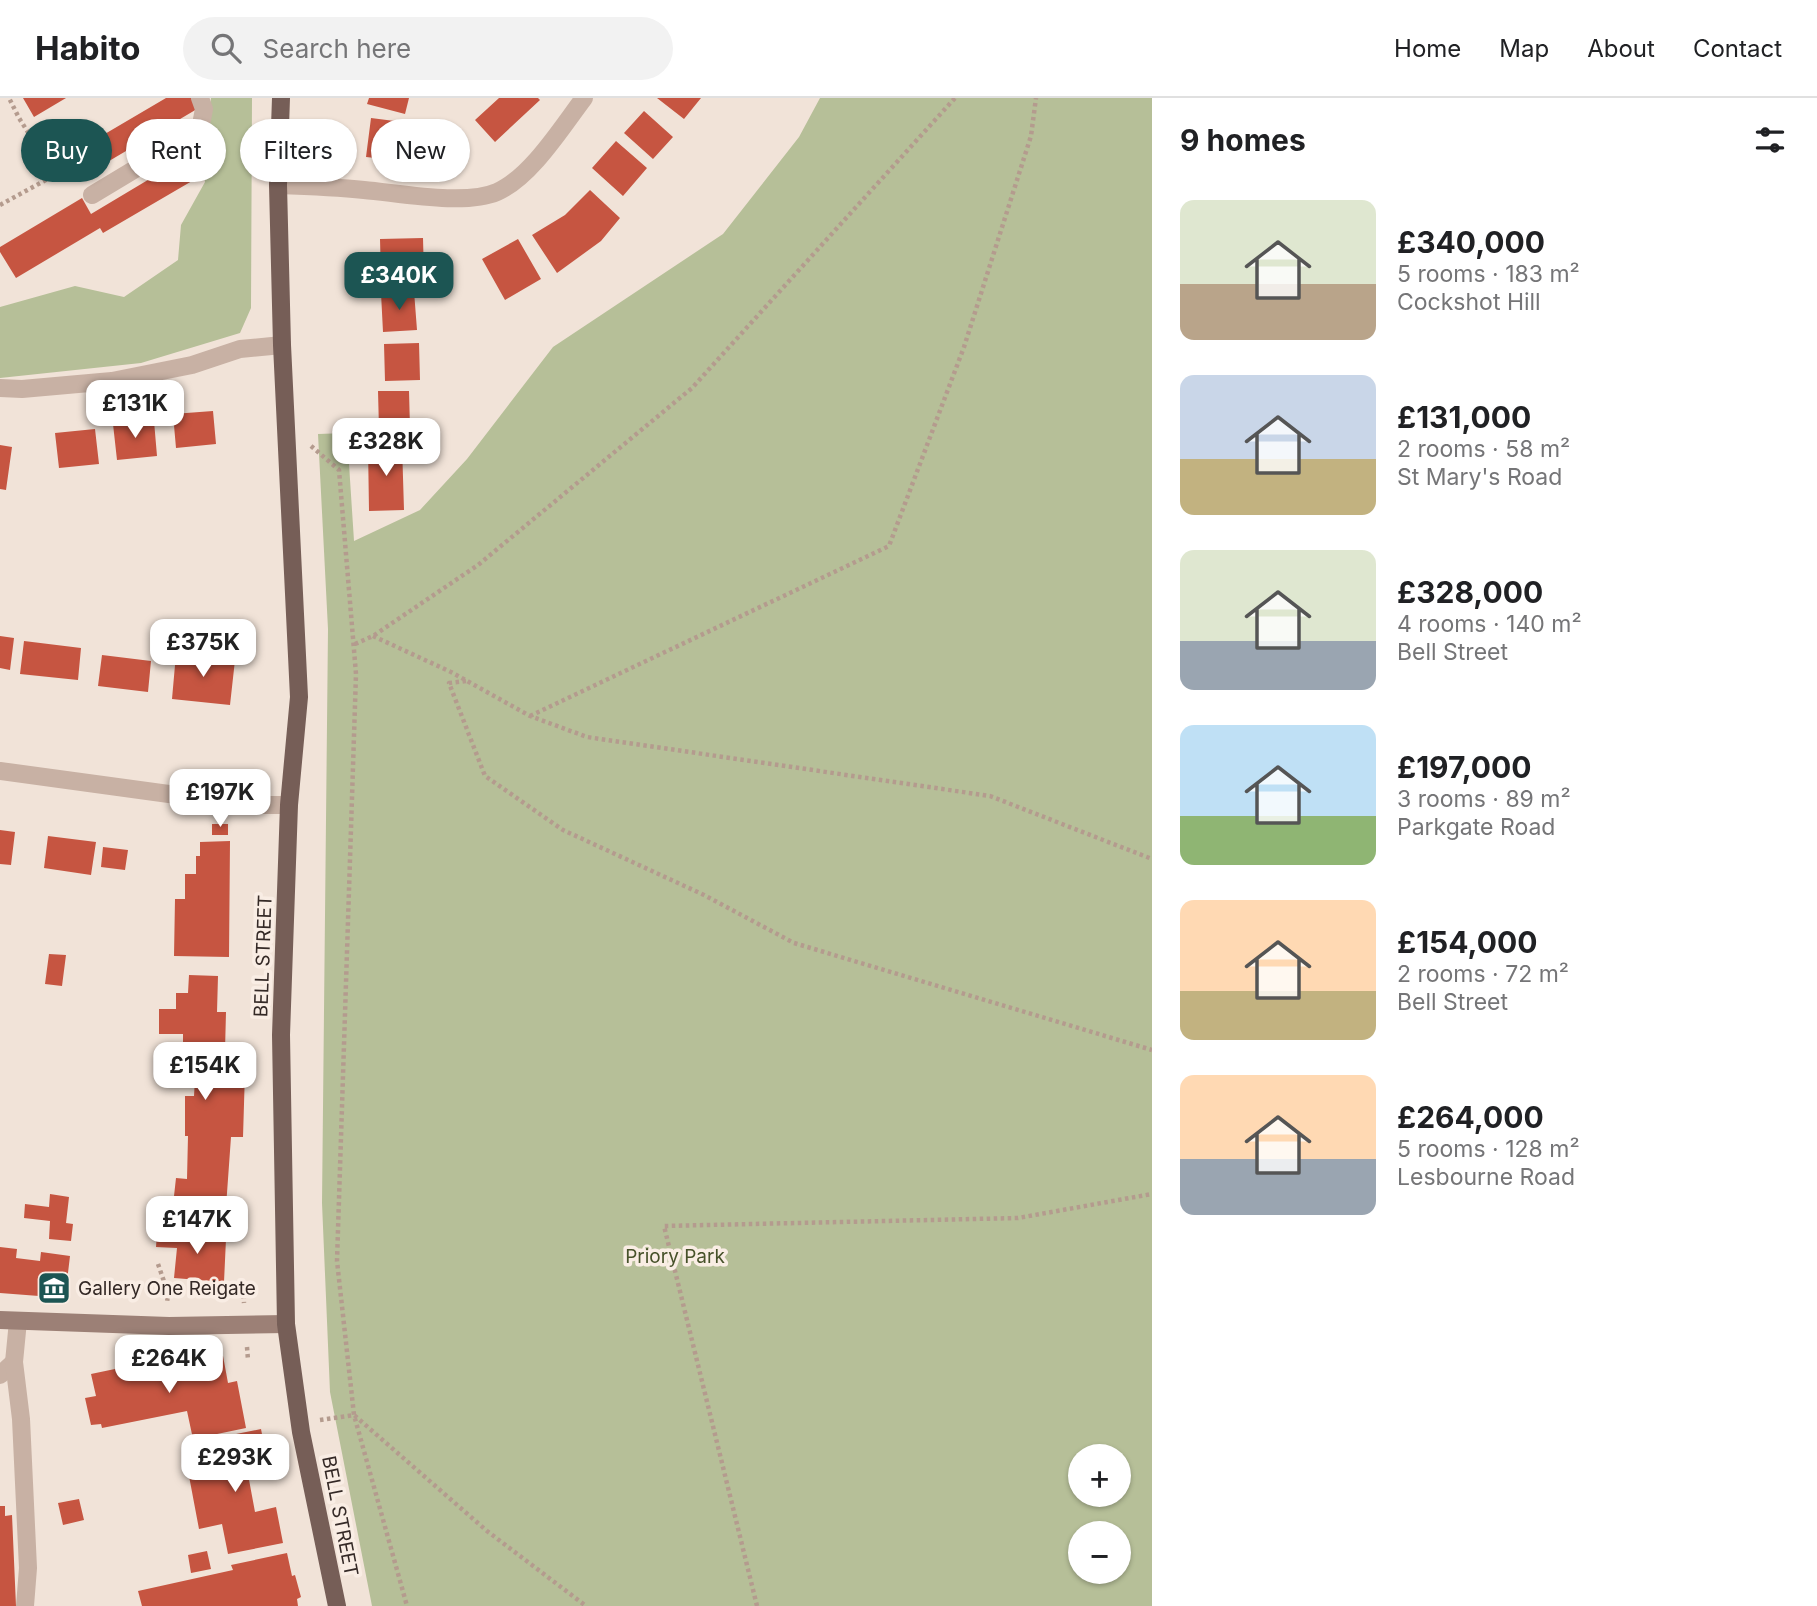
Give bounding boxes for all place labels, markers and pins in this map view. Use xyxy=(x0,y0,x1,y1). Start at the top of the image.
pin: £340K xyxy=(350,252,448,312)
pin: £131K xyxy=(86,380,184,440)
pin: £328K xyxy=(337,418,435,478)
pin: £375K xyxy=(154,620,252,679)
pin: £197K xyxy=(171,770,269,829)
pin: £154K xyxy=(156,1042,254,1102)
pin: £147K xyxy=(148,1196,246,1256)
museum icon: Gallery One Reigate xyxy=(35,1269,73,1307)
place label: Gallery One Reigate xyxy=(78,1277,256,1300)
pin: £264K xyxy=(120,1336,218,1395)
pin: £293K xyxy=(186,1434,284,1494)

